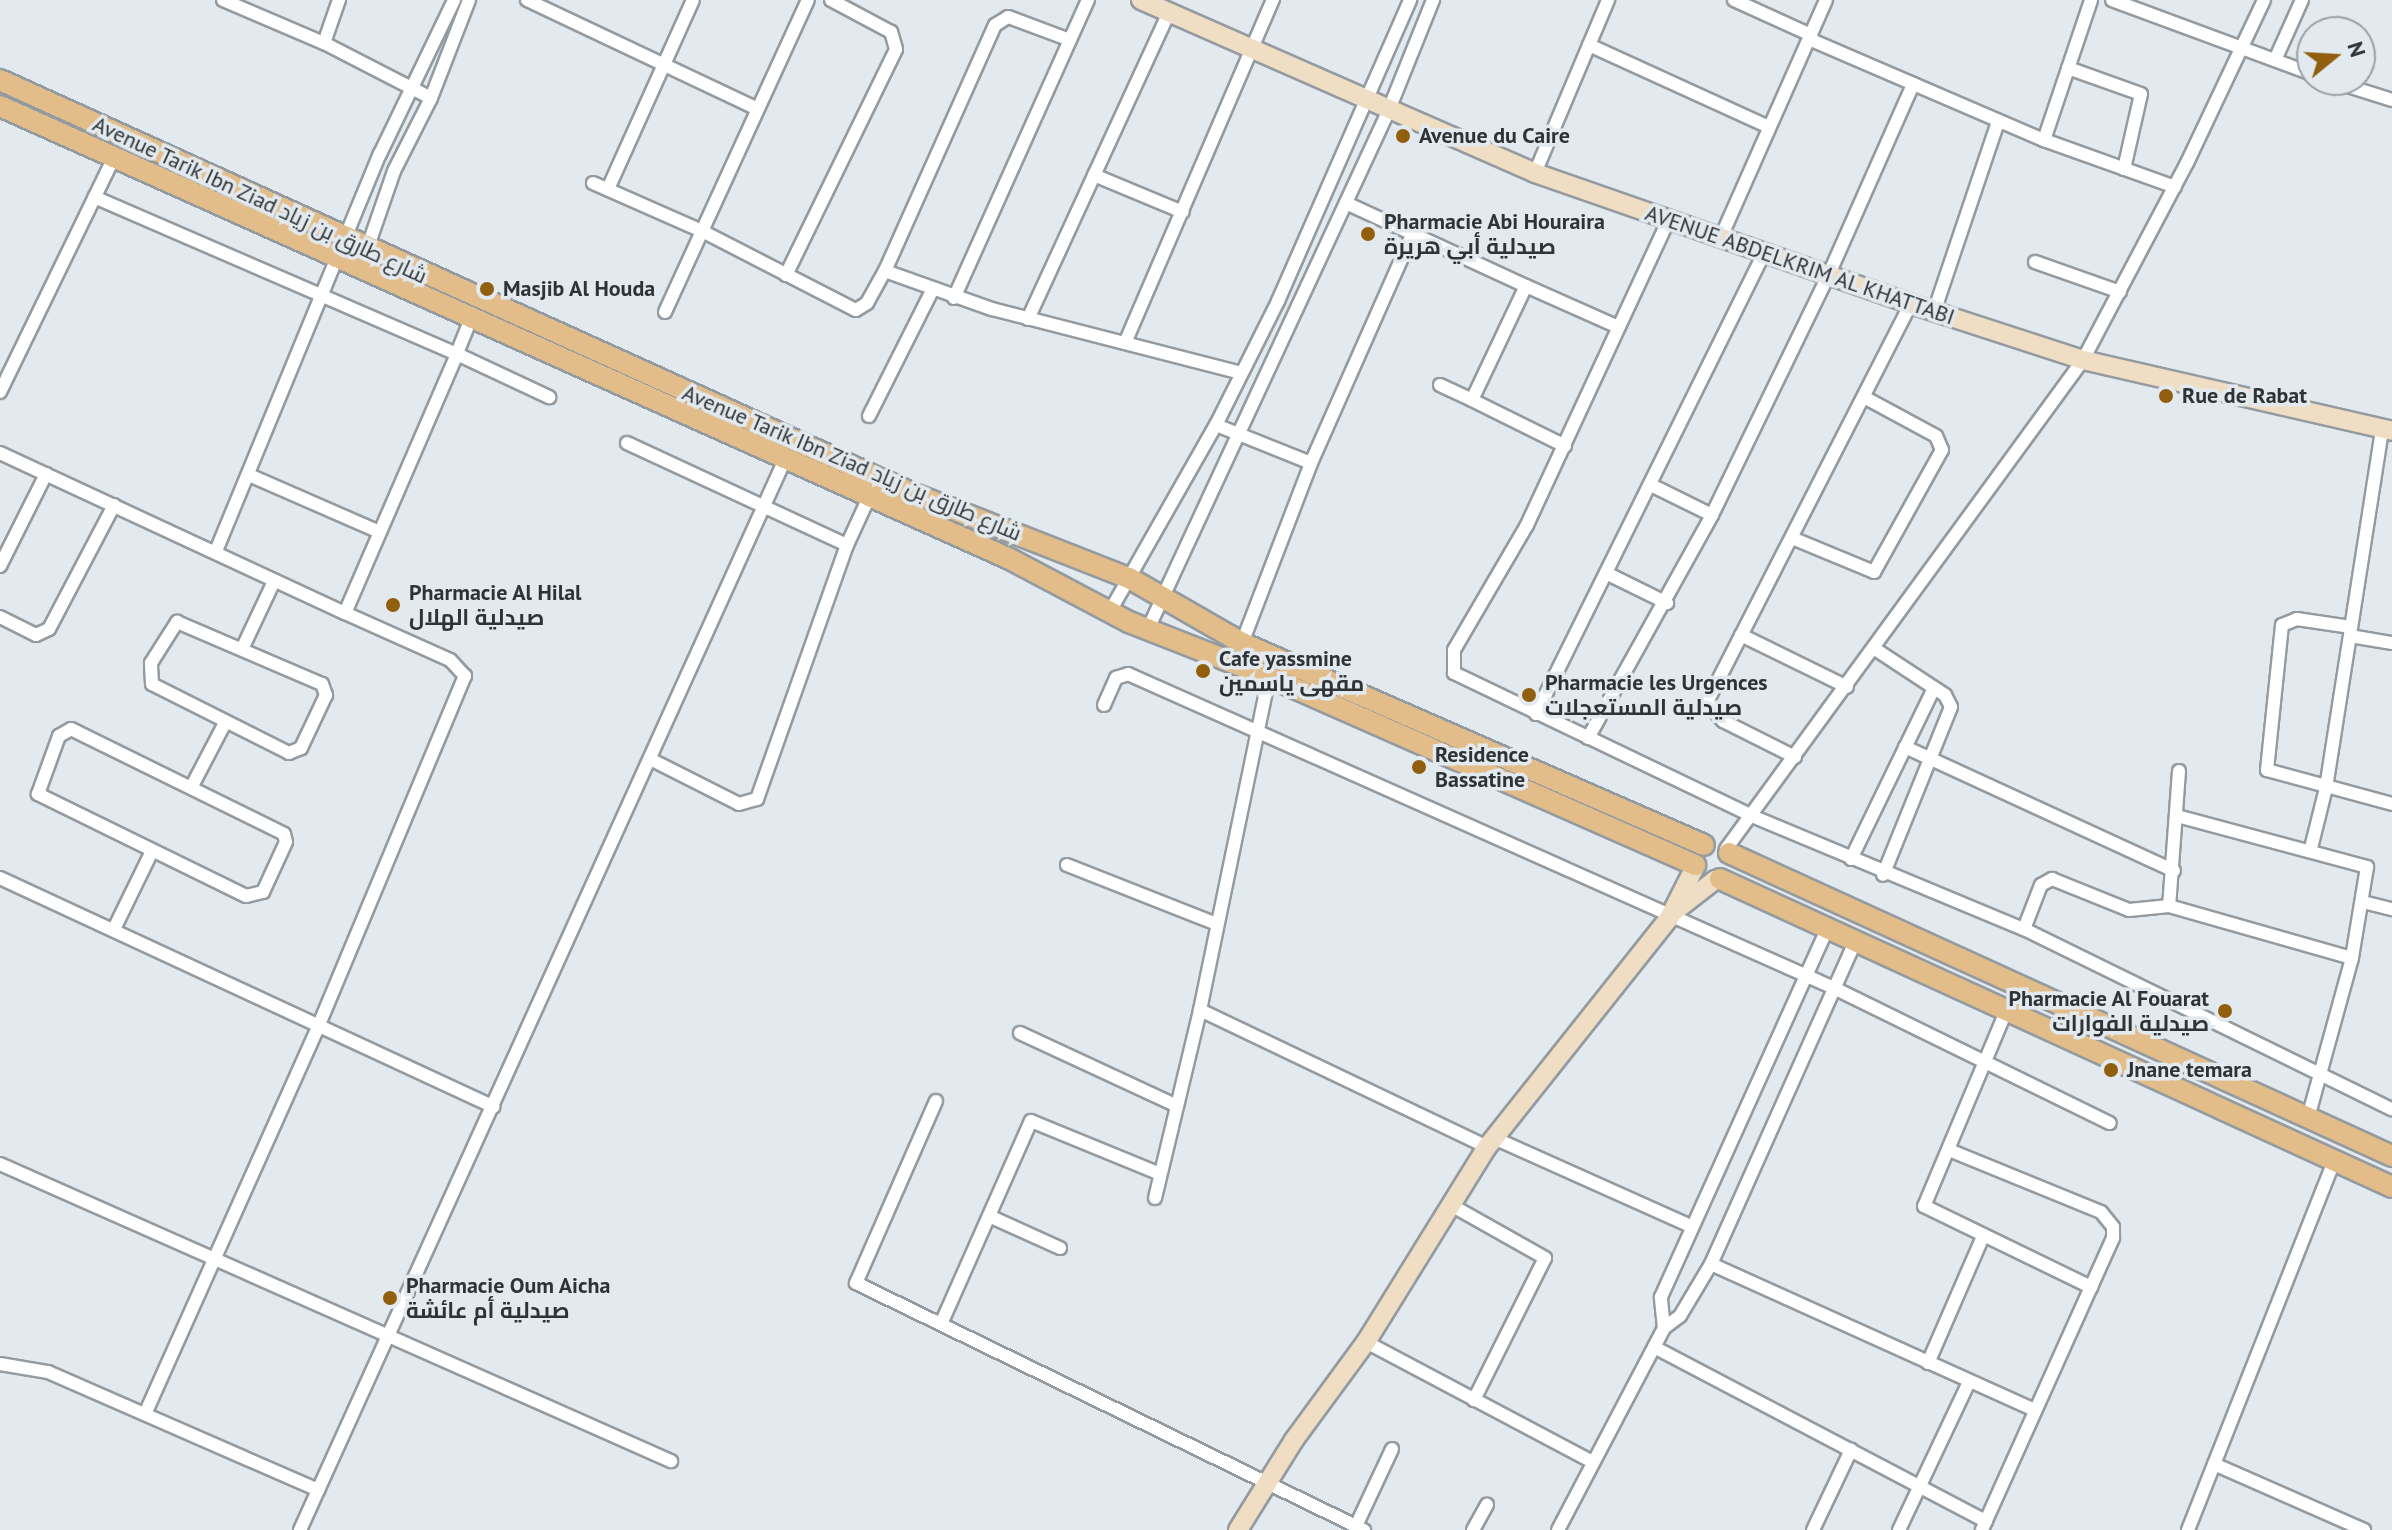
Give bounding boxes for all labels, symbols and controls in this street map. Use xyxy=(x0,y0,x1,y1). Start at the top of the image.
north arrow xyxy=(2296,16,2376,96)
text: N xyxy=(2341,38,2372,60)
street label: Avenue Tarik Ibn Ziad شارع طارق بن زياد xyxy=(88,110,432,290)
place label: Avenue du Caire xyxy=(1419,123,1570,149)
marker: Avenue du Caire xyxy=(1394,127,1412,145)
street label: AVENUE ABDELKRIM AL KHATTABI xyxy=(1641,199,1959,331)
place label: Pharmacie Abi Houraira صيدلية أبي هريرة xyxy=(1384,208,1606,260)
marker: Pharmacie Abi Houraira صيدلية أبي هريرة xyxy=(1359,225,1377,243)
place label: Masjib Al Houda xyxy=(503,276,656,302)
marker: Masjib Al Houda xyxy=(478,280,496,298)
street label: Avenue Tarik Ibn Ziad شارع طارق بن زياد xyxy=(678,379,1026,547)
place label: Rue de Rabat xyxy=(2182,383,2307,409)
marker: Rue de Rabat xyxy=(2157,387,2175,405)
place label: Pharmacie Al Hilal صيدلية الهلال xyxy=(409,579,582,630)
marker: Pharmacie Al Hilal صيدلية الهلال xyxy=(384,596,402,614)
place label: Cafe yassmine مقهى ياسمين xyxy=(1219,645,1364,696)
marker: Cafe yassmine مقهى ياسمين xyxy=(1194,662,1212,680)
place label: Pharmacie les Urgences صيدلية المستعجلات xyxy=(1545,669,1768,720)
marker: Pharmacie les Urgences صيدلية المستعجلات xyxy=(1520,686,1538,704)
place label: Residence Bassatine xyxy=(1435,741,1529,792)
marker: Residence Bassatine xyxy=(1410,758,1428,776)
place label: Pharmacie Al Fouarat صيدلية الفوارات xyxy=(2008,985,2209,1036)
marker: Pharmacie Al Fouarat صيدلية الفوارات xyxy=(2216,1002,2234,1020)
place label: Jnane temara xyxy=(2127,1057,2252,1083)
marker: Jnane temara xyxy=(2102,1061,2120,1079)
place label: Pharmacie Oum Aicha صيدلية أم عائشة xyxy=(406,1272,612,1324)
marker: Pharmacie Oum Aicha صيدلية أم عائشة xyxy=(381,1289,399,1307)

